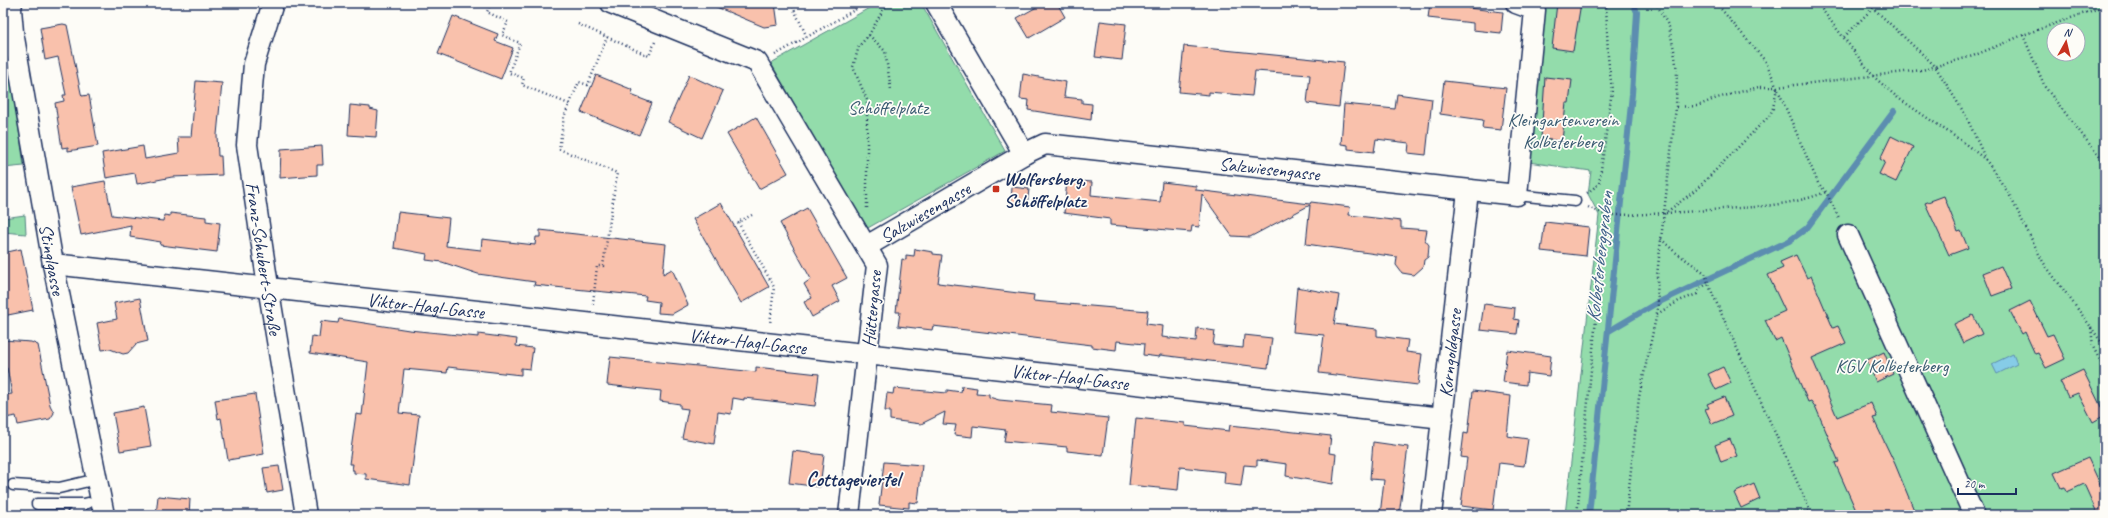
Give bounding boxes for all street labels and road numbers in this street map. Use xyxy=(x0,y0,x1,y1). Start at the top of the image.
street label: Salzwiesengasse xyxy=(1218,152,1323,187)
street label: Salzwiesengasse xyxy=(876,176,976,249)
street label: Franz-Schubert-Straße xyxy=(240,181,287,339)
street label: Stinglgasse xyxy=(33,222,70,299)
street label: Hüttergasse xyxy=(857,268,887,348)
street label: Viktor-Hagl-Gasse xyxy=(366,288,487,325)
street label: Korngoldgasse xyxy=(1434,306,1468,398)
street label: Viktor-Hagl-Gasse xyxy=(688,324,809,361)
street label: Viktor-Hagl-Gasse xyxy=(1010,359,1131,396)

